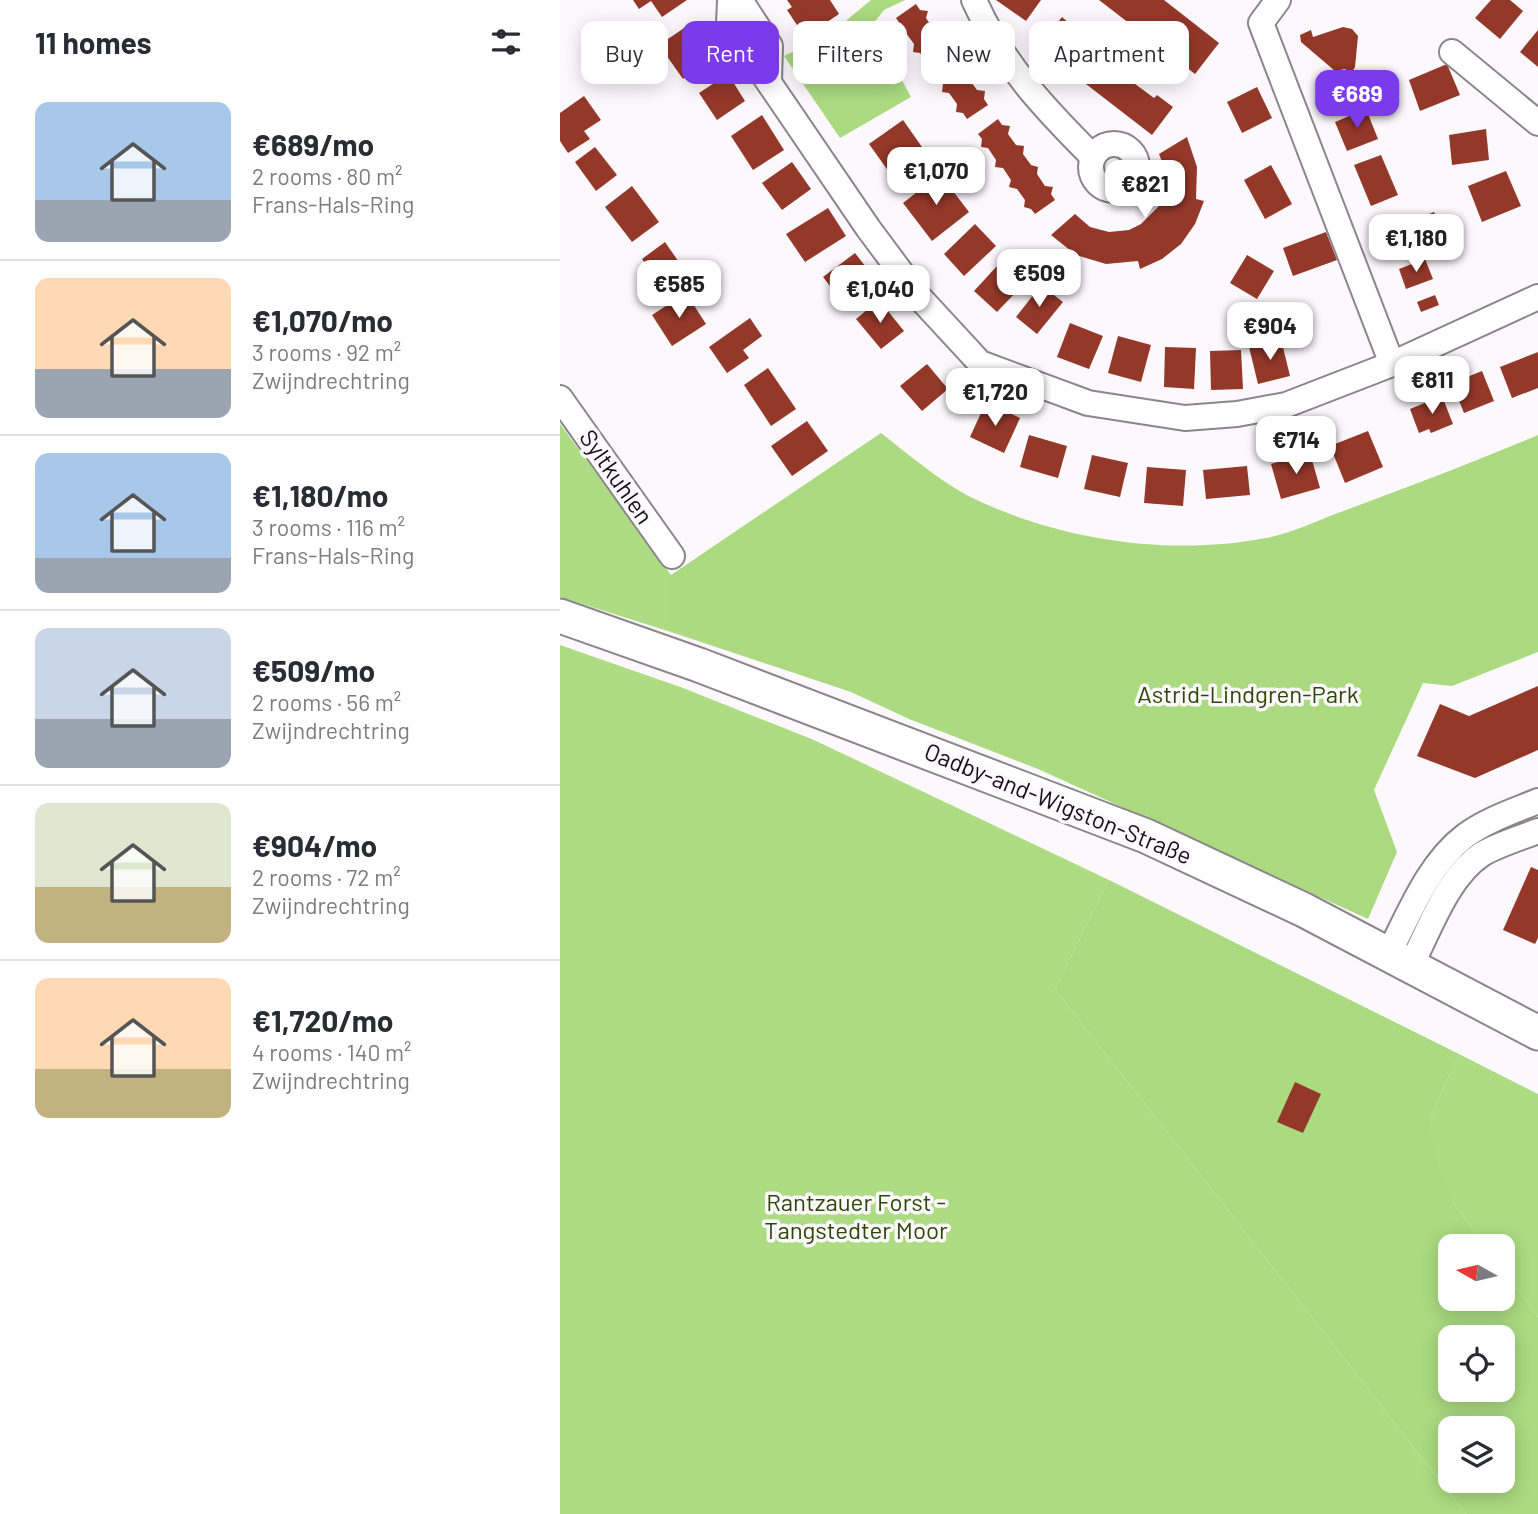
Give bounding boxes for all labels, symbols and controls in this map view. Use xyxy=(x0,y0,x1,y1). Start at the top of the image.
chip: Buy xyxy=(581,21,668,84)
chip: Rent xyxy=(682,21,779,84)
chip: Filters xyxy=(793,21,907,84)
chip: New xyxy=(921,21,1015,84)
chip: Apartment xyxy=(1029,21,1189,84)
icon: filters xyxy=(487,23,525,61)
text: 11 homes xyxy=(35,24,152,60)
pin: €689 xyxy=(1316,71,1398,130)
text: €689 xyxy=(1331,79,1383,107)
text: €689/mo xyxy=(252,126,374,162)
icon: home xyxy=(91,130,175,214)
pin: €1,070 xyxy=(879,148,993,207)
text: €1,070 xyxy=(903,156,969,184)
pin: €821 xyxy=(1104,160,1186,220)
text: 2 rooms · 80 m² xyxy=(252,162,402,190)
text: €821 xyxy=(1121,169,1169,197)
text: Frans-Hals-Ring xyxy=(252,190,414,218)
pin: €1,180 xyxy=(1359,215,1473,274)
text: €1,180 xyxy=(1385,223,1447,251)
pin: €509 xyxy=(998,250,1080,309)
text: €509 xyxy=(1013,258,1065,286)
pin: €585 xyxy=(638,260,720,320)
pin: €1,040 xyxy=(823,266,937,325)
text: €585 xyxy=(653,269,705,297)
text: €1,040 xyxy=(846,274,914,302)
text: €1,070/mo xyxy=(252,302,393,338)
pin: €904 xyxy=(1229,302,1311,362)
icon: home xyxy=(91,306,175,390)
text: €904 xyxy=(1243,311,1297,339)
text: 3 rooms · 92 m² xyxy=(252,338,401,366)
pin: €811 xyxy=(1391,356,1473,416)
text: €811 xyxy=(1410,365,1454,393)
text: Zwijndrechtring xyxy=(252,366,410,394)
pin: €1,720 xyxy=(938,368,1052,428)
text: €1,720 xyxy=(962,377,1028,405)
pin: €714 xyxy=(1255,416,1337,476)
street label: Syltkuhlen xyxy=(574,423,660,529)
text: €714 xyxy=(1272,425,1320,453)
text: €1,180/mo xyxy=(252,477,389,513)
icon: home xyxy=(91,481,175,565)
text: 3 rooms · 116 m² xyxy=(252,513,405,541)
text: Frans-Hals-Ring xyxy=(252,541,414,569)
text: €509/mo xyxy=(252,652,375,688)
icon: home xyxy=(91,656,175,740)
park label: Astrid-Lindgren-Park xyxy=(1137,679,1359,708)
text: 2 rooms · 56 m² xyxy=(252,688,401,716)
text: Zwijndrechtring xyxy=(252,716,410,744)
street label: Oadby-and-Wigston-Straße xyxy=(921,736,1196,870)
text: €904/mo xyxy=(252,827,377,863)
icon: home xyxy=(91,831,175,915)
text: 2 rooms · 72 m² xyxy=(252,863,401,891)
text: Zwijndrechtring xyxy=(252,891,410,919)
text: €1,720/mo xyxy=(252,1002,393,1038)
icon: home xyxy=(91,1006,175,1090)
text: 4 rooms · 140 m² xyxy=(252,1038,412,1066)
text: Zwijndrechtring xyxy=(252,1066,410,1094)
park label: Rantzauer Forst - Tangstedter Moor xyxy=(764,1187,948,1244)
north arrow xyxy=(1438,1234,1516,1311)
map controls xyxy=(1438,1234,1515,1493)
button: locate xyxy=(1438,1325,1515,1402)
button: layers xyxy=(1438,1416,1515,1493)

